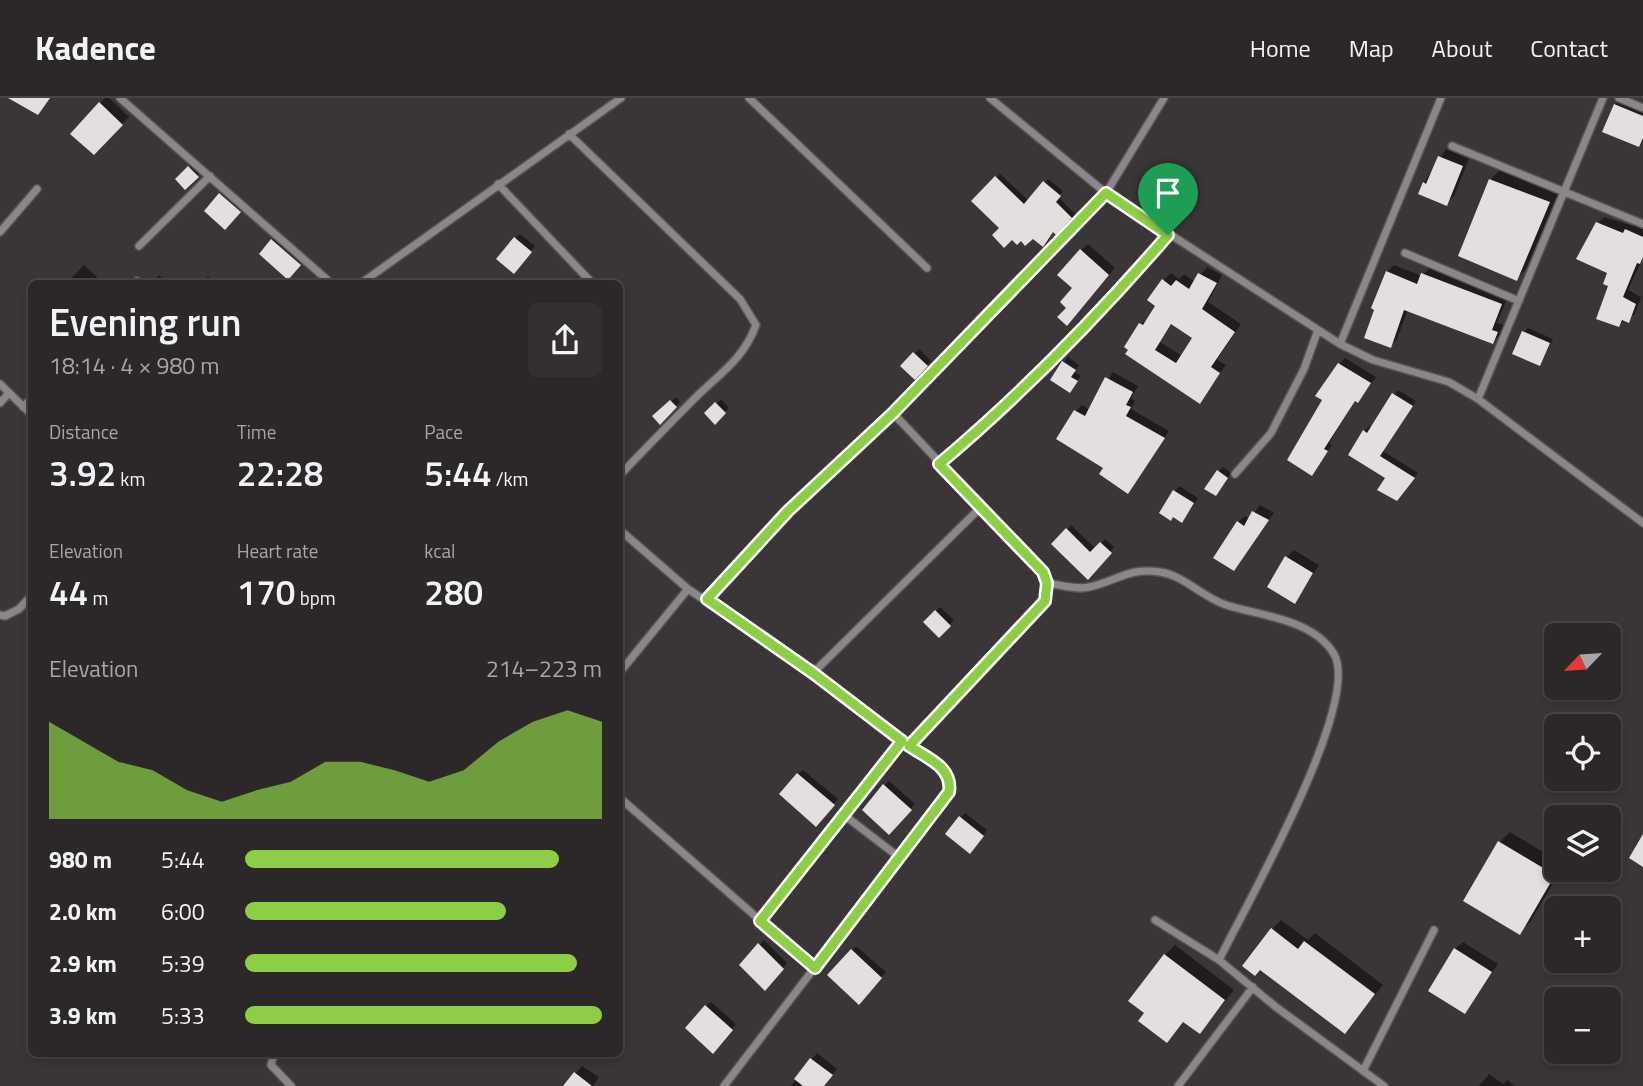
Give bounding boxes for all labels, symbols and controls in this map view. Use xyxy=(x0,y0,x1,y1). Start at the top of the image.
text: Kadence xyxy=(35,23,156,73)
text: Home xyxy=(1250,30,1311,66)
text: Map xyxy=(1349,30,1394,66)
text: About xyxy=(1432,30,1492,66)
text: Contact xyxy=(1530,30,1608,66)
pin xyxy=(1138,163,1198,235)
icon: arrive xyxy=(1149,174,1187,212)
text: Evening run xyxy=(49,293,242,351)
button: share xyxy=(528,303,602,377)
text: 18:14 · 4 × 980 m xyxy=(49,348,219,383)
text: Distance xyxy=(49,417,118,446)
text: Time xyxy=(237,417,276,446)
text: Pace xyxy=(424,417,463,446)
text: 3.92 xyxy=(49,446,116,500)
text: 22:28 xyxy=(237,446,323,500)
text: 5:44 xyxy=(424,446,492,500)
text: km xyxy=(116,464,145,493)
text: /km xyxy=(492,464,529,493)
text: Elevation xyxy=(49,536,123,565)
text: Heart rate xyxy=(237,536,318,565)
text: kcal xyxy=(424,536,455,565)
text: 44 xyxy=(49,565,88,619)
text: 170 xyxy=(237,565,295,619)
text: 280 xyxy=(424,565,483,619)
text: m xyxy=(88,583,108,612)
text: bpm xyxy=(295,583,336,612)
north arrow xyxy=(1544,623,1620,700)
map controls xyxy=(1544,623,1621,1064)
text: Elevation xyxy=(49,651,138,686)
text: 214–223 m xyxy=(486,651,602,686)
button: locate xyxy=(1544,714,1621,791)
button: layers xyxy=(1544,805,1621,882)
text: 980 m xyxy=(49,842,112,877)
text: 5:44 xyxy=(161,842,205,877)
text: 2.0 km xyxy=(49,894,117,929)
text: 6:00 xyxy=(161,894,205,929)
button: + xyxy=(1544,896,1621,973)
text: 2.9 km xyxy=(49,946,117,981)
text: 5:39 xyxy=(161,946,205,981)
button: − xyxy=(1544,987,1621,1064)
text: 3.9 km xyxy=(49,998,117,1033)
text: 5:33 xyxy=(161,998,205,1033)

